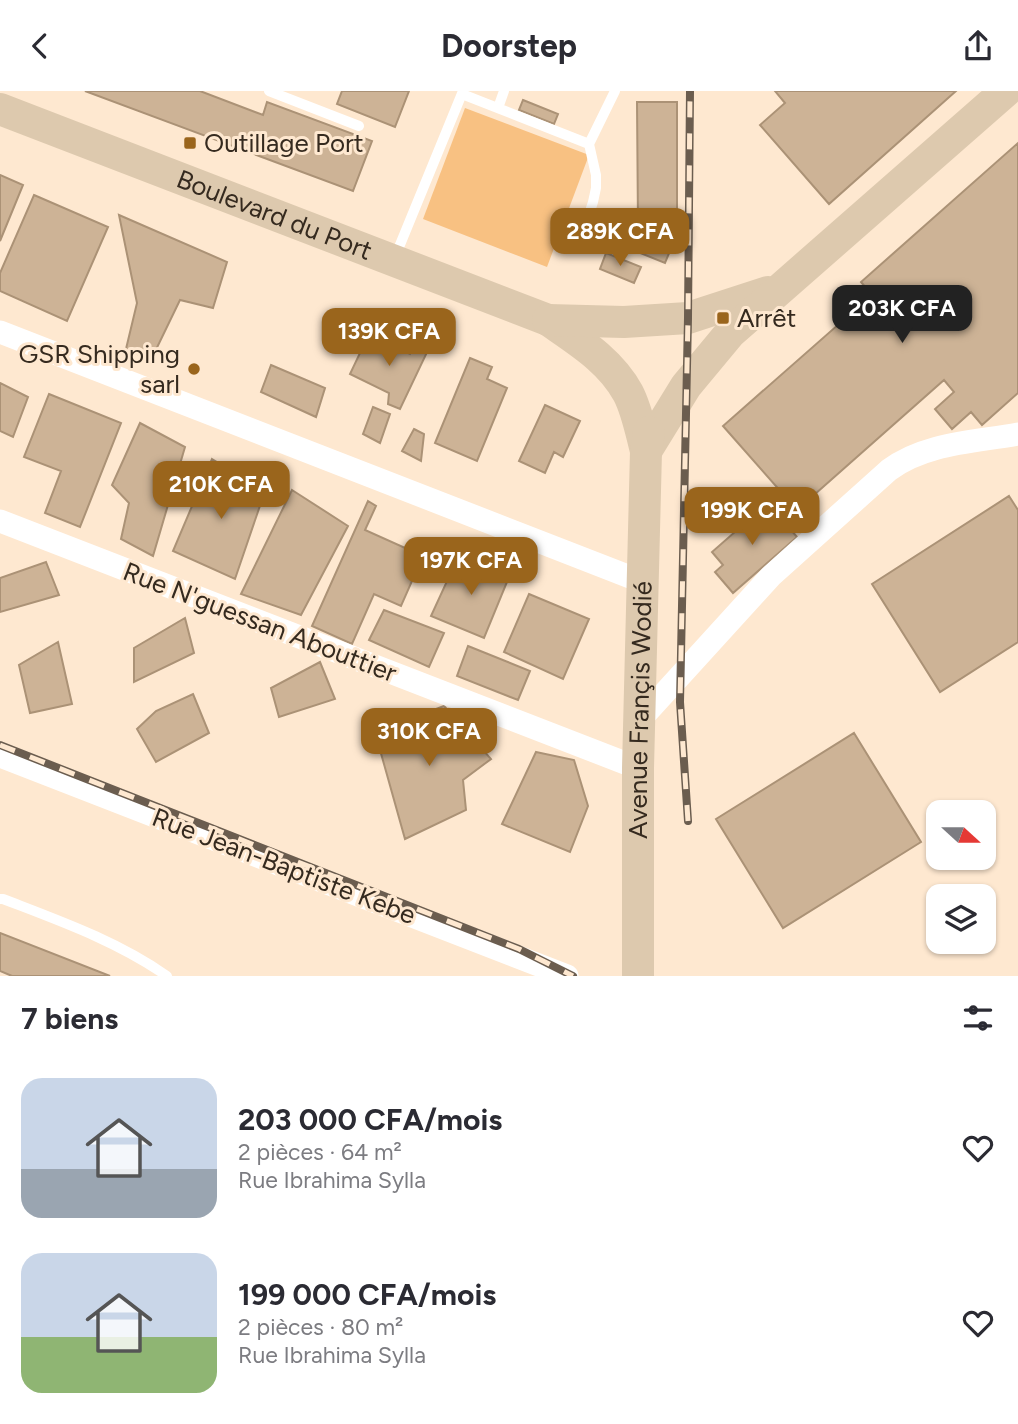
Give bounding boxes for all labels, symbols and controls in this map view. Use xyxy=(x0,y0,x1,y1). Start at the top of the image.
icon: back xyxy=(21,27,59,65)
text: Doorstep xyxy=(441,27,577,65)
icon: share xyxy=(959,27,997,65)
place label: Outillage Port xyxy=(204,127,364,159)
marker: Outillage Port xyxy=(182,135,198,151)
street label: Boulevard du Port xyxy=(172,163,377,267)
pin: 289K CFA xyxy=(548,209,692,268)
text: 289K CFA xyxy=(566,217,674,245)
pin: 203K CFA xyxy=(830,285,974,345)
text: 203K CFA xyxy=(848,294,956,322)
place label: Arrêt xyxy=(737,302,796,334)
pin: 139K CFA xyxy=(317,309,461,368)
marker: Arrêt xyxy=(715,310,731,326)
text: 139K CFA xyxy=(338,317,440,345)
place label: GSR Shipping sarl xyxy=(19,338,180,400)
marker: GSR Shipping sarl xyxy=(186,361,202,377)
pin: 210K CFA xyxy=(149,461,293,521)
text: 210K CFA xyxy=(169,470,273,498)
pin: 199K CFA xyxy=(680,487,824,547)
text: 199K CFA xyxy=(700,496,804,524)
pin: 197K CFA xyxy=(399,538,543,597)
text: 197K CFA xyxy=(420,546,522,574)
street label: Rue N'guessan Abouttier xyxy=(119,555,401,689)
street label: Avenue Françis Wodié xyxy=(622,581,659,839)
pin: 310K CFA xyxy=(357,709,501,768)
text: 310K CFA xyxy=(377,717,481,745)
north arrow xyxy=(926,800,996,870)
map controls xyxy=(926,800,996,954)
street label: Rue Jean-Baptiste Kebe xyxy=(148,801,420,931)
button: layers xyxy=(926,884,996,954)
icon: filters xyxy=(959,999,997,1037)
text: 7 biens xyxy=(21,1000,118,1037)
text: 203 000 CFA/mois xyxy=(238,1101,502,1138)
icon: home xyxy=(77,1106,161,1190)
icon: heart xyxy=(959,1129,997,1167)
text: 2 pièces · 64 m² xyxy=(238,1138,402,1166)
text: Rue Ibrahima Sylla xyxy=(238,1166,426,1194)
text: 199 000 CFA/mois xyxy=(238,1276,496,1313)
icon: home xyxy=(77,1281,161,1365)
icon: heart xyxy=(959,1304,997,1342)
text: 2 pièces · 80 m² xyxy=(238,1313,403,1341)
text: Rue Ibrahima Sylla xyxy=(238,1341,426,1369)

